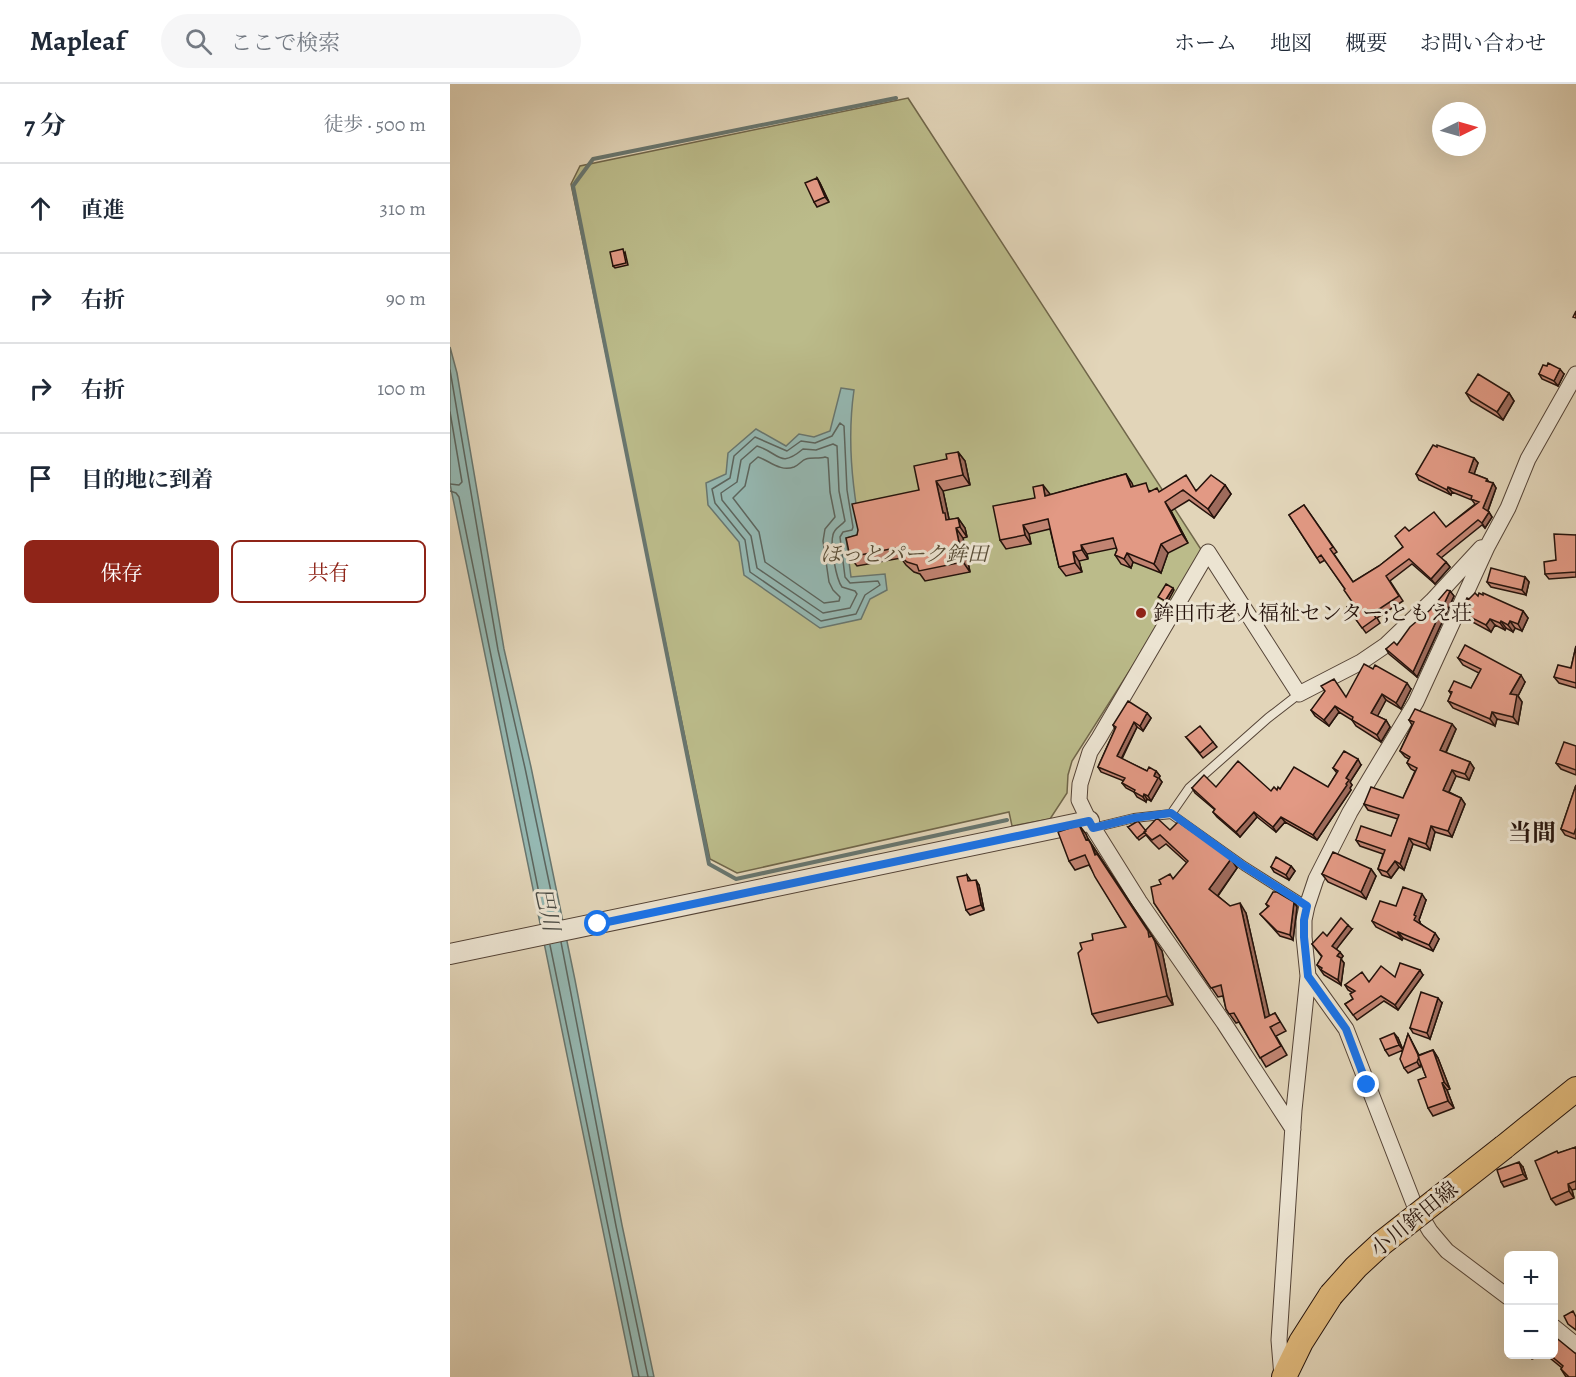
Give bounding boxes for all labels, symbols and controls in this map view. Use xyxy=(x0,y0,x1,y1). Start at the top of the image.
search box xyxy=(161,14,581,68)
text: Mapleaf xyxy=(30,22,125,60)
icon: search xyxy=(182,25,215,58)
text: ここで検索 xyxy=(230,28,340,58)
text: ホーム xyxy=(1174,29,1237,57)
text: 地図 xyxy=(1270,29,1312,57)
text: 概要 xyxy=(1345,29,1387,57)
text: お問い合わせ xyxy=(1420,29,1546,57)
north arrow xyxy=(1432,102,1486,156)
text: 7 分 xyxy=(24,108,66,143)
text: 徒歩 · 500 m xyxy=(324,111,426,138)
icon: ahead xyxy=(24,192,57,225)
text: 直進 xyxy=(81,195,125,225)
text: 310 m xyxy=(380,195,426,222)
icon: right xyxy=(24,282,57,315)
text: 右折 xyxy=(81,285,125,315)
text: 90 m xyxy=(386,285,426,312)
icon: right xyxy=(24,372,57,405)
text: 右折 xyxy=(81,375,125,405)
text: 100 m xyxy=(377,375,426,402)
icon: arrive xyxy=(24,462,57,495)
text: 目的地に到着 xyxy=(81,465,213,495)
button: 保存 xyxy=(24,540,219,603)
button: 共有 xyxy=(231,540,426,603)
park label: ほっとパーク鉾田 xyxy=(820,540,991,568)
place label: 鉾田市老人福祉センター;ともえ荘 xyxy=(1153,599,1472,627)
marker: 鉾田市老人福祉センター;ともえ荘 xyxy=(1134,606,1148,620)
district label: 当間 xyxy=(1508,817,1556,849)
water label: 巴川 xyxy=(528,885,567,936)
route start xyxy=(584,910,610,936)
route end xyxy=(1353,1071,1379,1097)
street label: 小川鉾田線 xyxy=(1364,1175,1464,1263)
map controls xyxy=(1504,1251,1558,1359)
button: + xyxy=(1504,1251,1558,1305)
button: − xyxy=(1504,1305,1558,1359)

